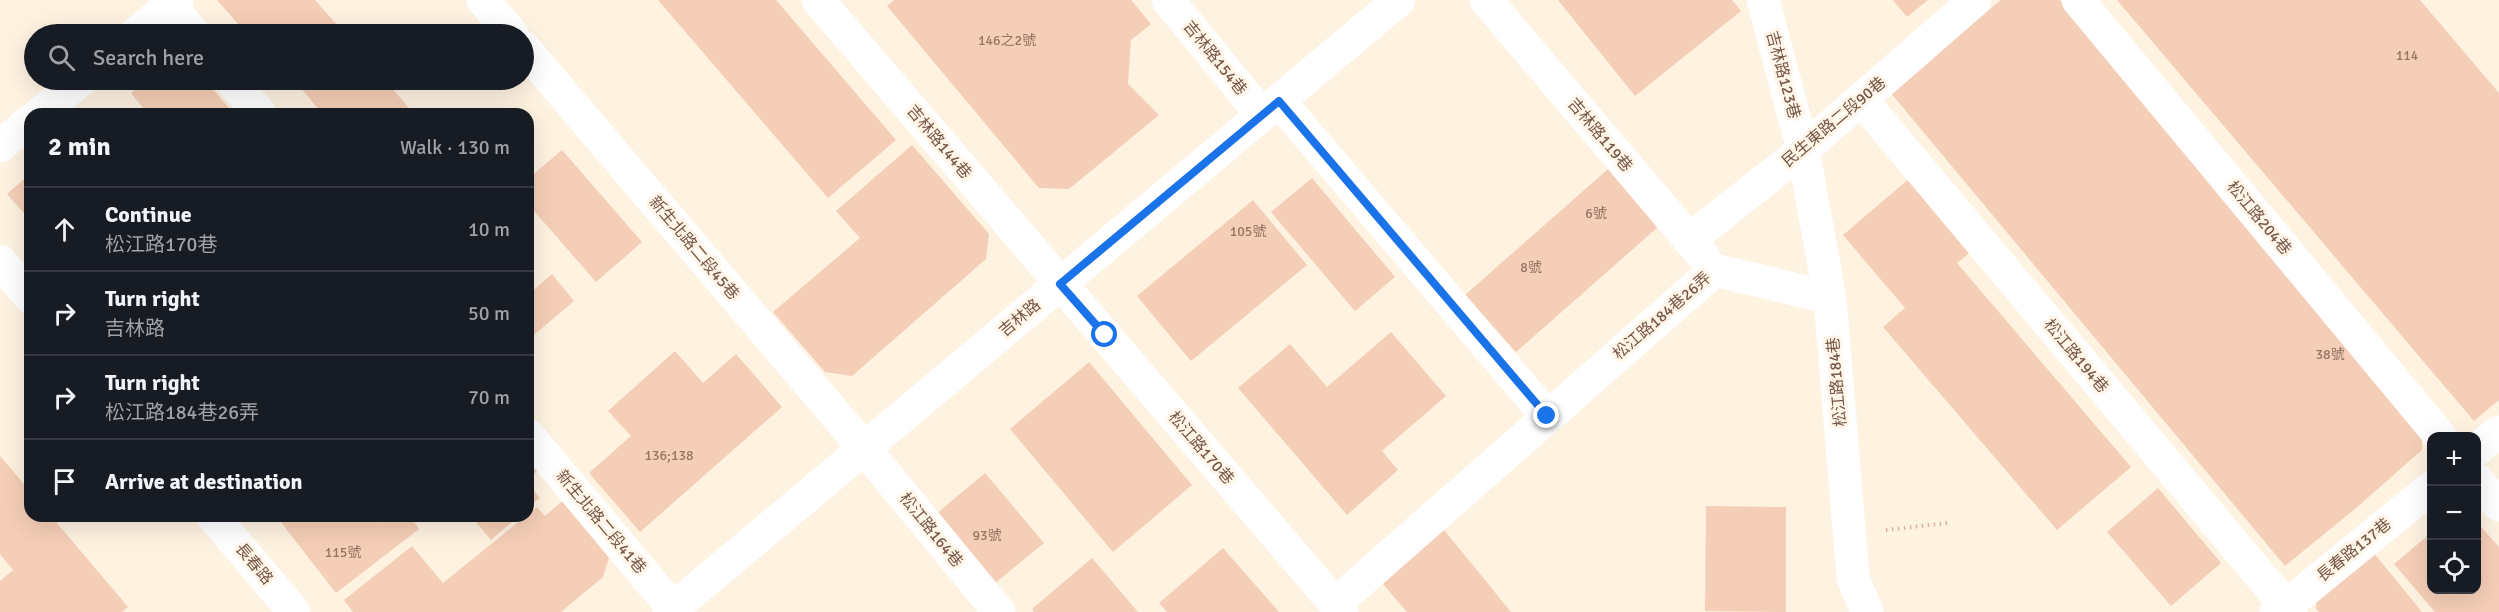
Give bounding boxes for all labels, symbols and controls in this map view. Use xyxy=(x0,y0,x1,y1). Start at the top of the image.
street label: 吉林路154巷 xyxy=(1179,17,1251,99)
search box xyxy=(24,24,534,90)
street label: 吉林路123巷 xyxy=(1762,29,1804,121)
house number: 146之2號 xyxy=(978,32,1036,49)
icon: search xyxy=(45,41,78,74)
text: Search here xyxy=(93,44,204,71)
house number: 114 xyxy=(2396,47,2419,64)
street label: 民生東路二段90巷 xyxy=(1778,73,1890,171)
street label: 吉林路119巷 xyxy=(1563,94,1637,176)
street label: 吉林路144巷 xyxy=(902,101,976,183)
text: 2 min xyxy=(48,131,111,163)
text: Walk · 130 m xyxy=(400,135,510,160)
street label: 松江路204巷 xyxy=(2222,177,2296,259)
street label: 新生北路二段45巷 xyxy=(645,192,743,304)
text: Continue xyxy=(105,201,192,228)
house number: 6號 xyxy=(1585,205,1607,222)
icon: ahead xyxy=(48,213,81,246)
text: 10 m xyxy=(468,217,510,242)
house number: 105號 xyxy=(1230,223,1266,240)
text: 松江路170巷 xyxy=(105,232,217,257)
house number: 8號 xyxy=(1520,259,1542,276)
street label: 松江路184巷26弄 xyxy=(1609,268,1715,364)
text: Turn right xyxy=(105,285,200,312)
street label: 吉林路 xyxy=(995,295,1045,341)
icon: right xyxy=(48,297,81,330)
text: 50 m xyxy=(468,301,510,326)
street label: 松江路194巷 xyxy=(2039,315,2113,397)
text: 吉林路 xyxy=(105,316,165,341)
route start xyxy=(1091,321,1117,347)
street label: 松江路184巷 xyxy=(1823,336,1851,428)
house number: 38號 xyxy=(2315,346,2345,363)
text: Turn right xyxy=(105,369,200,396)
icon: right xyxy=(48,381,81,414)
text: 70 m xyxy=(468,385,510,410)
text: 松江路184巷26弄 xyxy=(105,400,259,425)
route end xyxy=(1533,402,1559,428)
street label: 松江路170巷 xyxy=(1164,408,1238,488)
map controls xyxy=(2427,432,2481,594)
button: + xyxy=(2427,432,2481,486)
house number: 136;138 xyxy=(644,447,694,464)
icon: arrive xyxy=(48,465,81,498)
street label: 新生北路二段41巷 xyxy=(552,466,650,578)
text: Arrive at destination xyxy=(105,468,302,495)
button: − xyxy=(2427,486,2481,540)
street label: 松江路164巷 xyxy=(895,489,967,571)
street label: 長春路137巷 xyxy=(2313,514,2395,586)
house number: 93號 xyxy=(972,527,1002,544)
street label: 長春路 xyxy=(231,539,277,589)
button: locate xyxy=(2427,540,2481,594)
house number: 115號 xyxy=(325,544,361,561)

